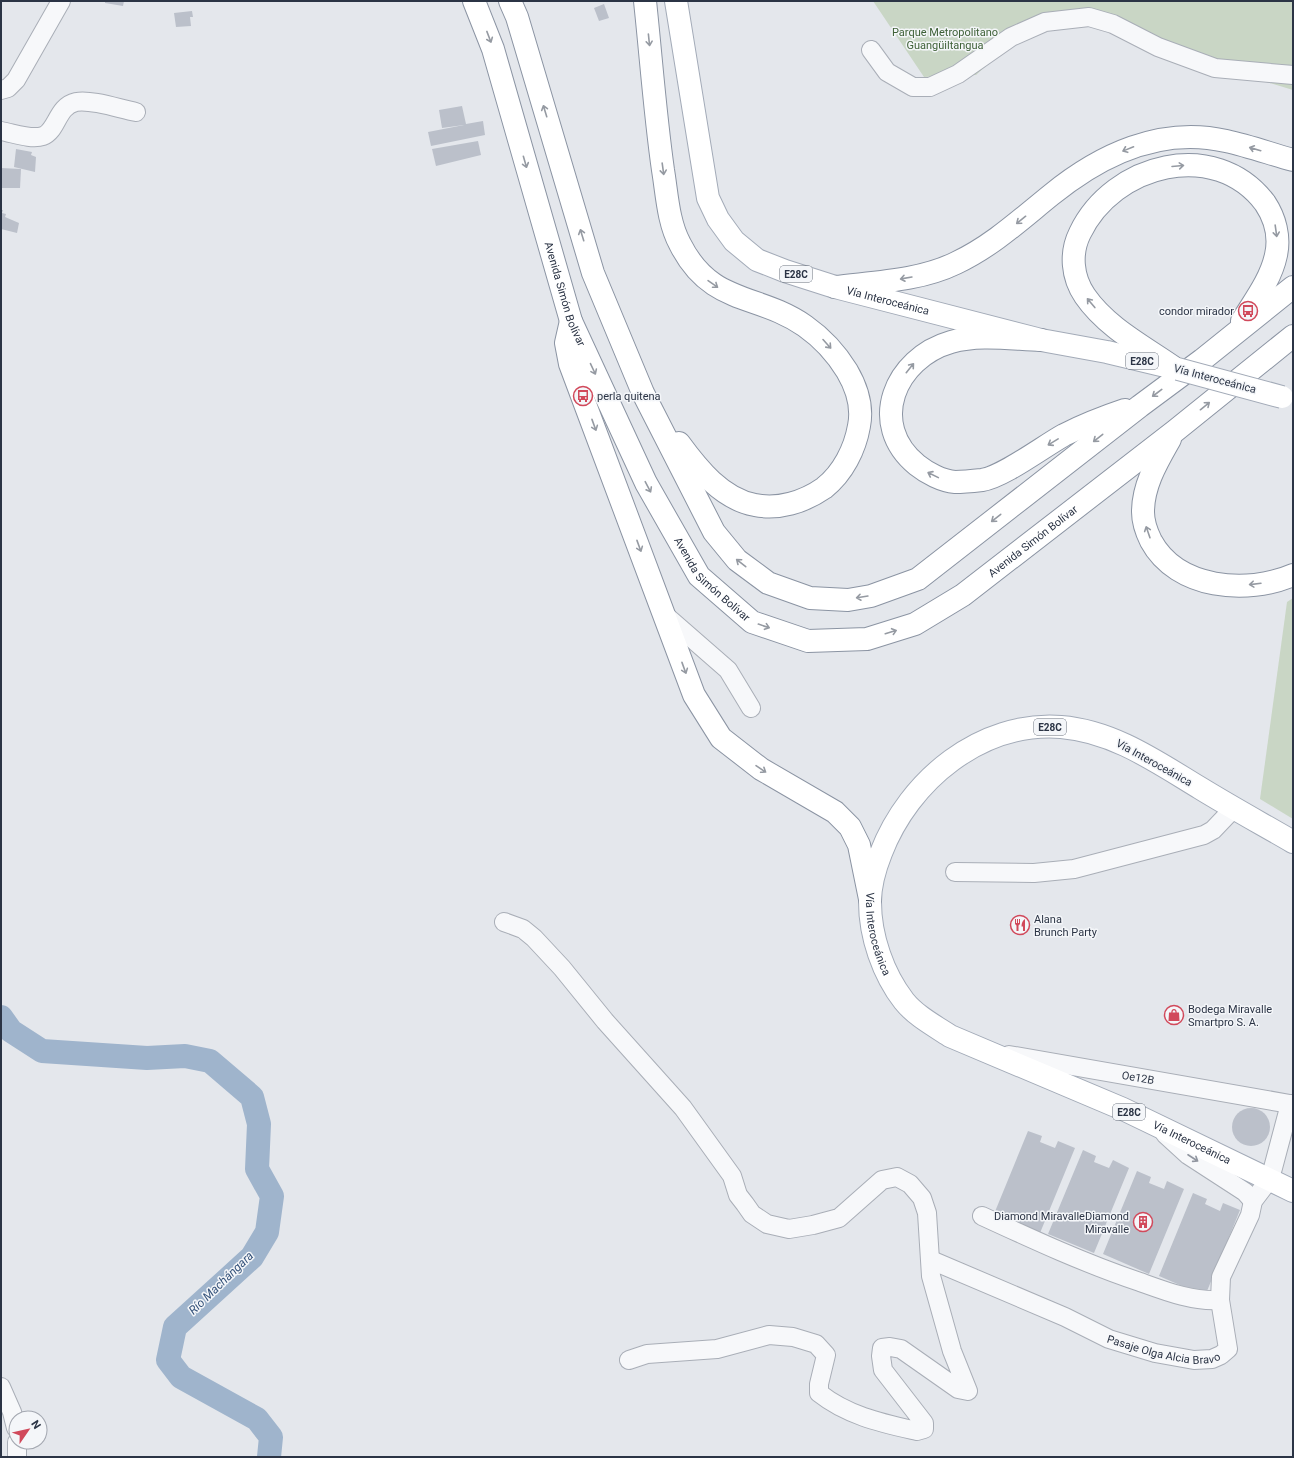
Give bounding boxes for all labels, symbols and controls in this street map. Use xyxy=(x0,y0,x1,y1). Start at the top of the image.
park label: Parque Metropolitano Guangüiltangua xyxy=(892,26,998,52)
one-way arrow xyxy=(485,31,493,43)
one-way arrow xyxy=(645,33,653,46)
one-way arrow xyxy=(541,104,548,117)
one-way arrow xyxy=(1123,145,1135,153)
one-way arrow xyxy=(1249,145,1262,152)
one-way arrow xyxy=(522,155,530,168)
one-way arrow xyxy=(659,162,667,175)
one-way arrow xyxy=(1171,162,1184,169)
one-way arrow xyxy=(1015,215,1026,224)
one-way arrow xyxy=(1272,224,1280,237)
one-way arrow xyxy=(578,229,585,242)
street label: Avenida Simón Bolívar xyxy=(542,240,588,349)
road number: E28C xyxy=(780,266,812,282)
one-way arrow xyxy=(900,274,913,282)
one-way arrow xyxy=(708,280,719,288)
street label: Vía Interoceánica xyxy=(845,284,931,317)
one-way arrow xyxy=(1086,297,1095,308)
bus stop icon: condor mirador xyxy=(1237,300,1259,322)
place label: condor mirador xyxy=(1159,305,1234,318)
one-way arrow xyxy=(822,339,831,350)
road number: E28C xyxy=(1126,353,1158,369)
street label: Vía Interoceánica xyxy=(1172,362,1258,396)
one-way arrow xyxy=(590,363,597,375)
one-way arrow xyxy=(905,363,914,374)
bus stop icon: perla quitena xyxy=(572,385,594,407)
one-way arrow xyxy=(1151,389,1162,397)
place label: perla quitena xyxy=(597,390,661,403)
one-way arrow xyxy=(1200,402,1211,410)
one-way arrow xyxy=(590,418,598,430)
one-way arrow xyxy=(1093,434,1104,443)
one-way arrow xyxy=(1047,439,1059,447)
one-way arrow xyxy=(928,471,940,478)
one-way arrow xyxy=(645,480,653,492)
street label: Avenida Simón Bolívar xyxy=(986,502,1080,580)
one-way arrow xyxy=(990,514,1001,523)
one-way arrow xyxy=(1143,526,1151,538)
street label: Avenida Simón Bolívar xyxy=(672,535,753,624)
one-way arrow xyxy=(636,540,644,552)
one-way arrow xyxy=(735,559,746,567)
one-way arrow xyxy=(1249,580,1262,588)
one-way arrow xyxy=(855,593,868,601)
one-way arrow xyxy=(758,623,771,630)
one-way arrow xyxy=(884,627,896,635)
one-way arrow xyxy=(681,662,688,675)
road number: E28C xyxy=(1034,719,1066,735)
street label: Vía Interoceánica xyxy=(1114,737,1194,789)
one-way arrow xyxy=(756,765,767,773)
street label: Vía Interoceánica xyxy=(863,892,893,977)
place label: Alana Brunch Party xyxy=(1034,913,1098,939)
restaurant icon: Alana Brunch Party xyxy=(1009,914,1031,936)
place label: Bodega Miravalle Smartpro S. A. xyxy=(1188,1003,1272,1029)
shop icon: Bodega Miravalle Smartpro S. A. xyxy=(1163,1004,1185,1026)
street label: Oe12B xyxy=(1121,1068,1155,1087)
road number: E28C xyxy=(1113,1104,1145,1120)
street label: Vía Interoceánica xyxy=(1151,1118,1233,1167)
one-way arrow xyxy=(1188,1154,1199,1163)
place label: Diamond MiravalleDiamond Miravalle xyxy=(994,1210,1129,1236)
building icon: Diamond MiravalleDiamond Miravalle xyxy=(1132,1211,1154,1233)
water label: Río Machángara xyxy=(186,1249,256,1317)
street label: Pasaje Olga Alcia Bravo xyxy=(1105,1332,1222,1367)
north arrow xyxy=(8,1410,48,1450)
text: N xyxy=(28,1418,44,1432)

